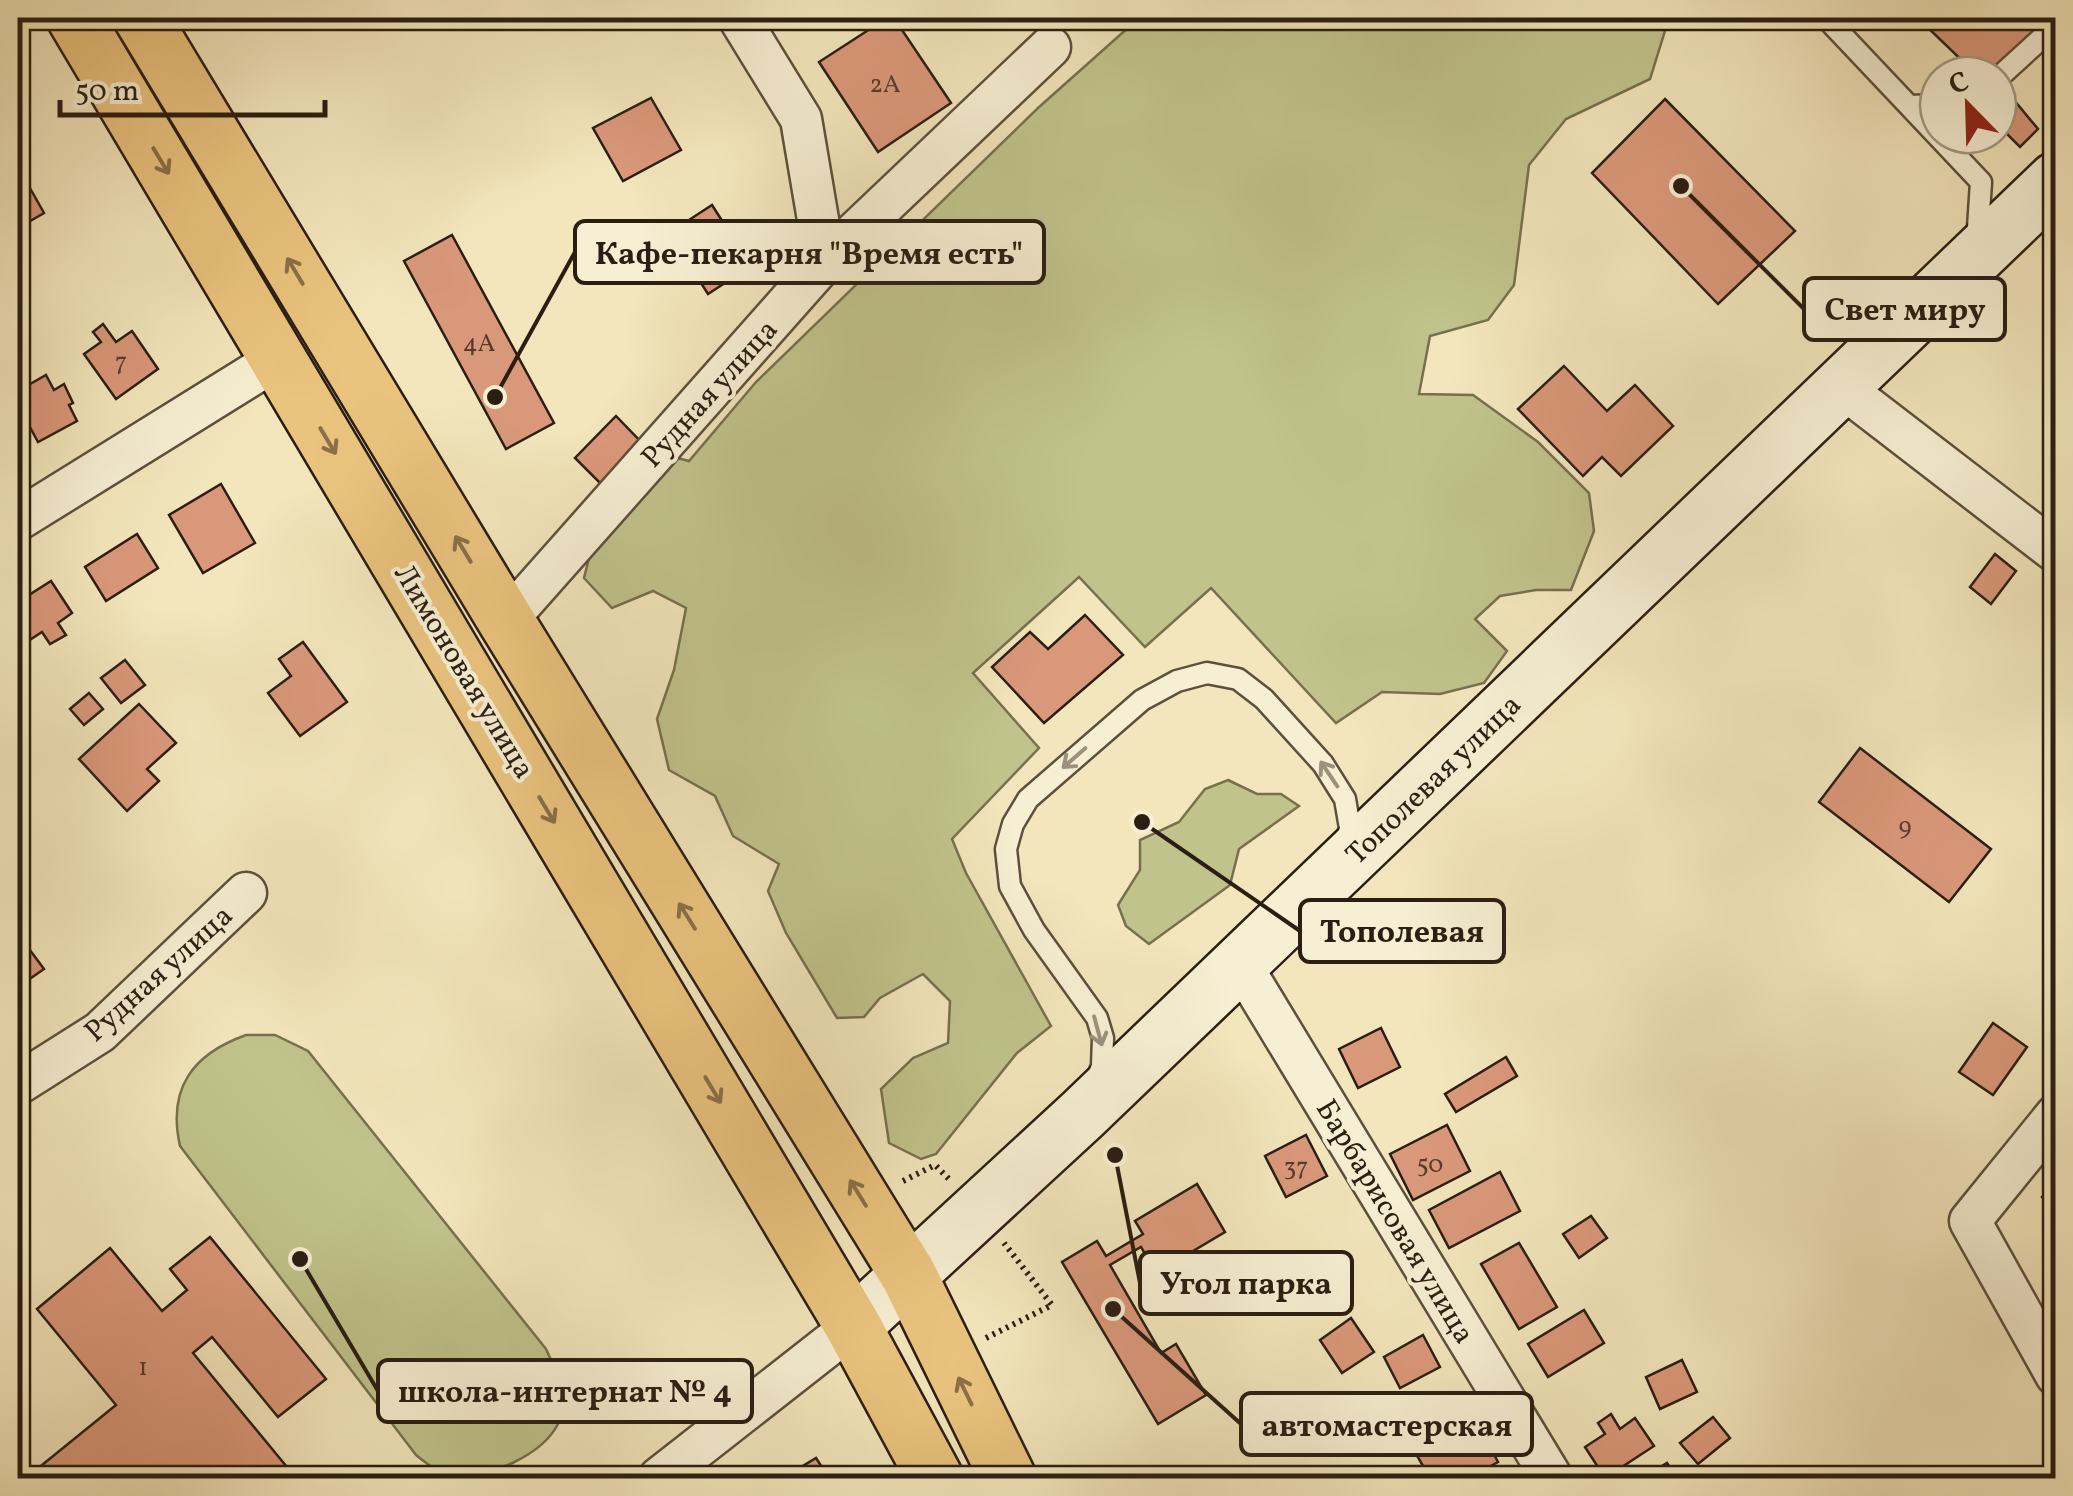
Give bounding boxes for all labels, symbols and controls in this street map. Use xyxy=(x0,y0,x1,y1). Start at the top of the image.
scale bar xyxy=(60,55,325,117)
north arrow xyxy=(1918,55,2018,155)
text: С xyxy=(1943,63,1975,106)
house number: 2А xyxy=(869,68,901,103)
text: 50 m xyxy=(75,71,139,113)
one-way arrow xyxy=(151,146,171,175)
callout: Кафе-пекарня "Время есть" xyxy=(575,221,1044,283)
text: Кафе-пекарня "Время есть" xyxy=(595,234,1023,278)
one-way arrow xyxy=(285,257,305,286)
callout: Свет миру xyxy=(1804,278,2005,340)
text: Свет миру xyxy=(1824,290,1986,334)
street label: Рудная улица xyxy=(632,311,789,478)
house number: 4А xyxy=(463,327,495,362)
house number: 7 xyxy=(115,346,127,381)
one-way arrow xyxy=(318,426,338,454)
one-way arrow xyxy=(453,535,473,564)
street label: Лимоновая улица xyxy=(383,557,544,787)
street label: Тополевая улица xyxy=(1337,686,1532,875)
one-way arrow xyxy=(1062,747,1088,769)
one-way arrow xyxy=(1319,761,1340,789)
one-way arrow xyxy=(537,795,557,824)
house number: 9 xyxy=(1899,810,1912,845)
street label: Рудная улица xyxy=(76,896,243,1053)
callout: Тополевая xyxy=(1300,900,1504,962)
one-way arrow xyxy=(677,902,697,931)
text: Тополевая xyxy=(1320,912,1484,956)
one-way arrow xyxy=(1090,1014,1109,1046)
one-way arrow xyxy=(703,1075,723,1104)
street label: Барбарисовая улица xyxy=(1304,1092,1484,1352)
house number: 50 xyxy=(1417,1148,1443,1183)
house number: 37 xyxy=(1284,1151,1308,1186)
one-way arrow xyxy=(847,1179,868,1208)
callout: Угол парка xyxy=(1140,1252,1352,1314)
text: Угол парка xyxy=(1160,1264,1332,1308)
house number: 1 xyxy=(138,1351,148,1386)
callout: школа-интернат № 4 xyxy=(378,1360,752,1422)
text: школа-интернат № 4 xyxy=(398,1372,732,1416)
one-way arrow xyxy=(955,1377,974,1406)
callout: автомастерская xyxy=(1241,1393,1532,1455)
text: автомастерская xyxy=(1262,1406,1512,1450)

